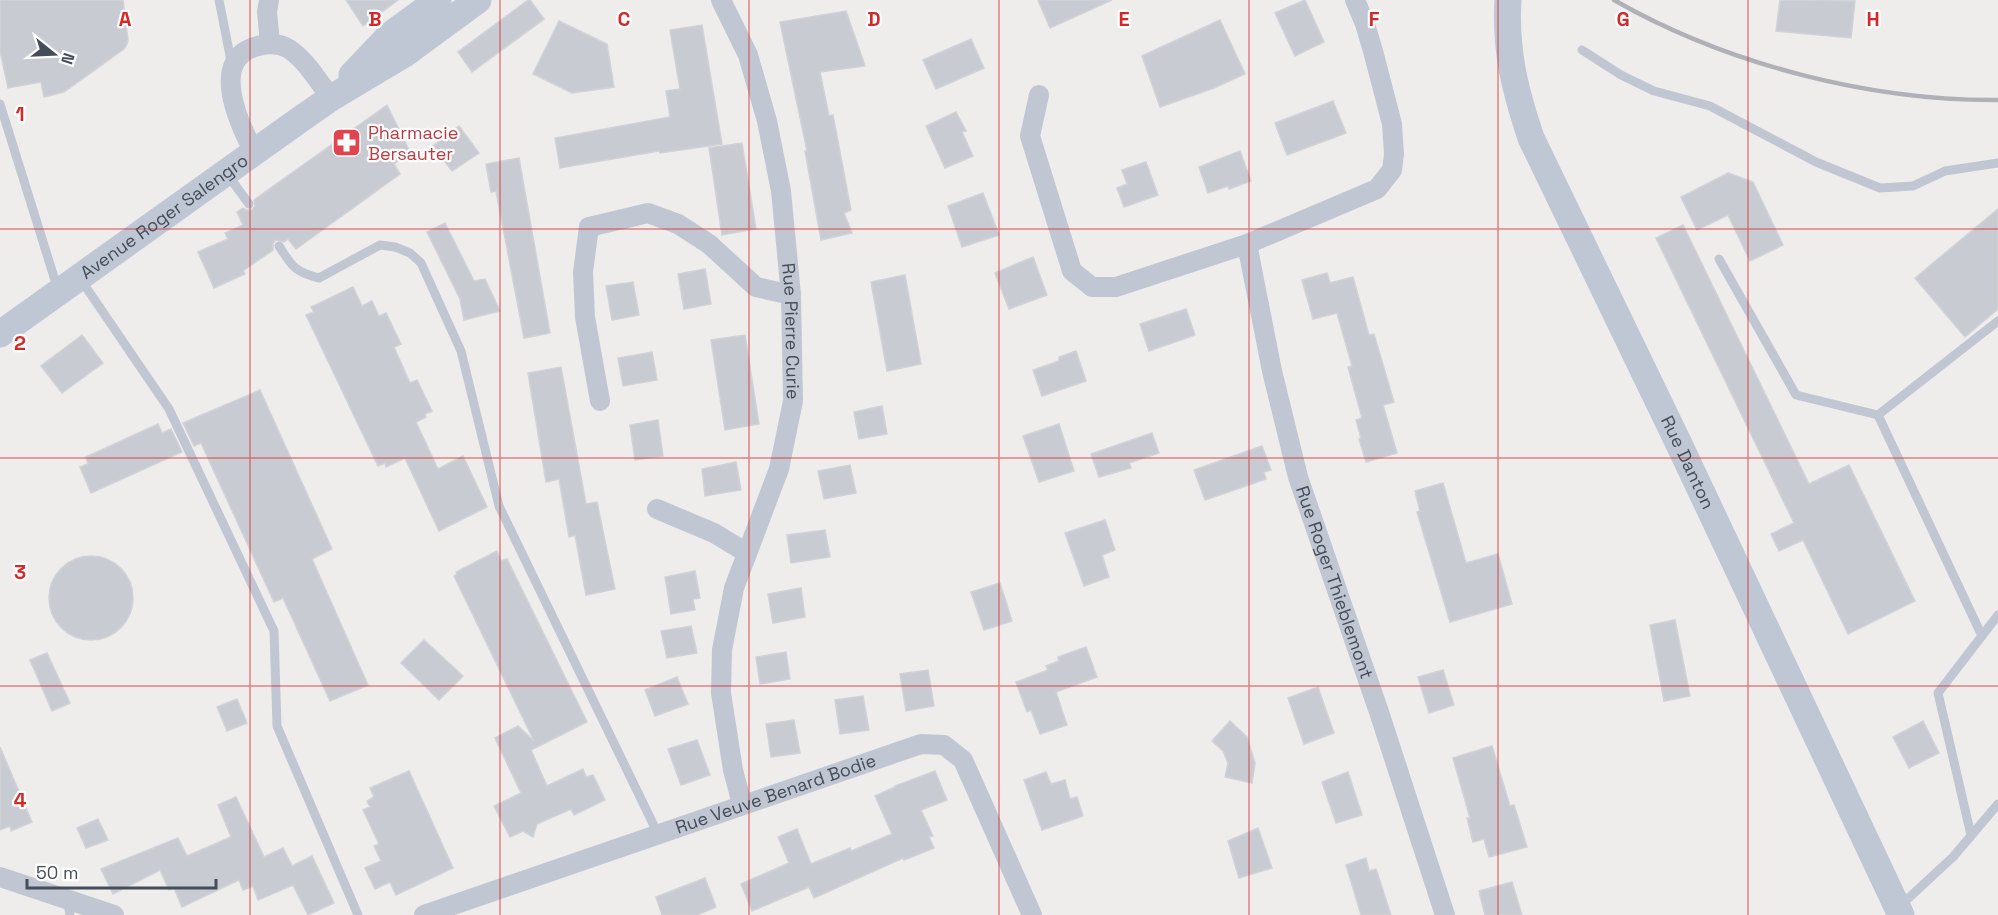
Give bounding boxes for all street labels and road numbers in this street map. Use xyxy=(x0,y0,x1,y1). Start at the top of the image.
street label: Avenue Roger Salengro xyxy=(76,148,253,284)
street label: Rue Pierre Curie xyxy=(777,262,805,400)
street label: Rue Danton xyxy=(1656,412,1720,513)
street label: Rue Roger Thieblemont xyxy=(1291,483,1379,682)
street label: Rue Veuve Benard Bodie xyxy=(672,748,879,839)

